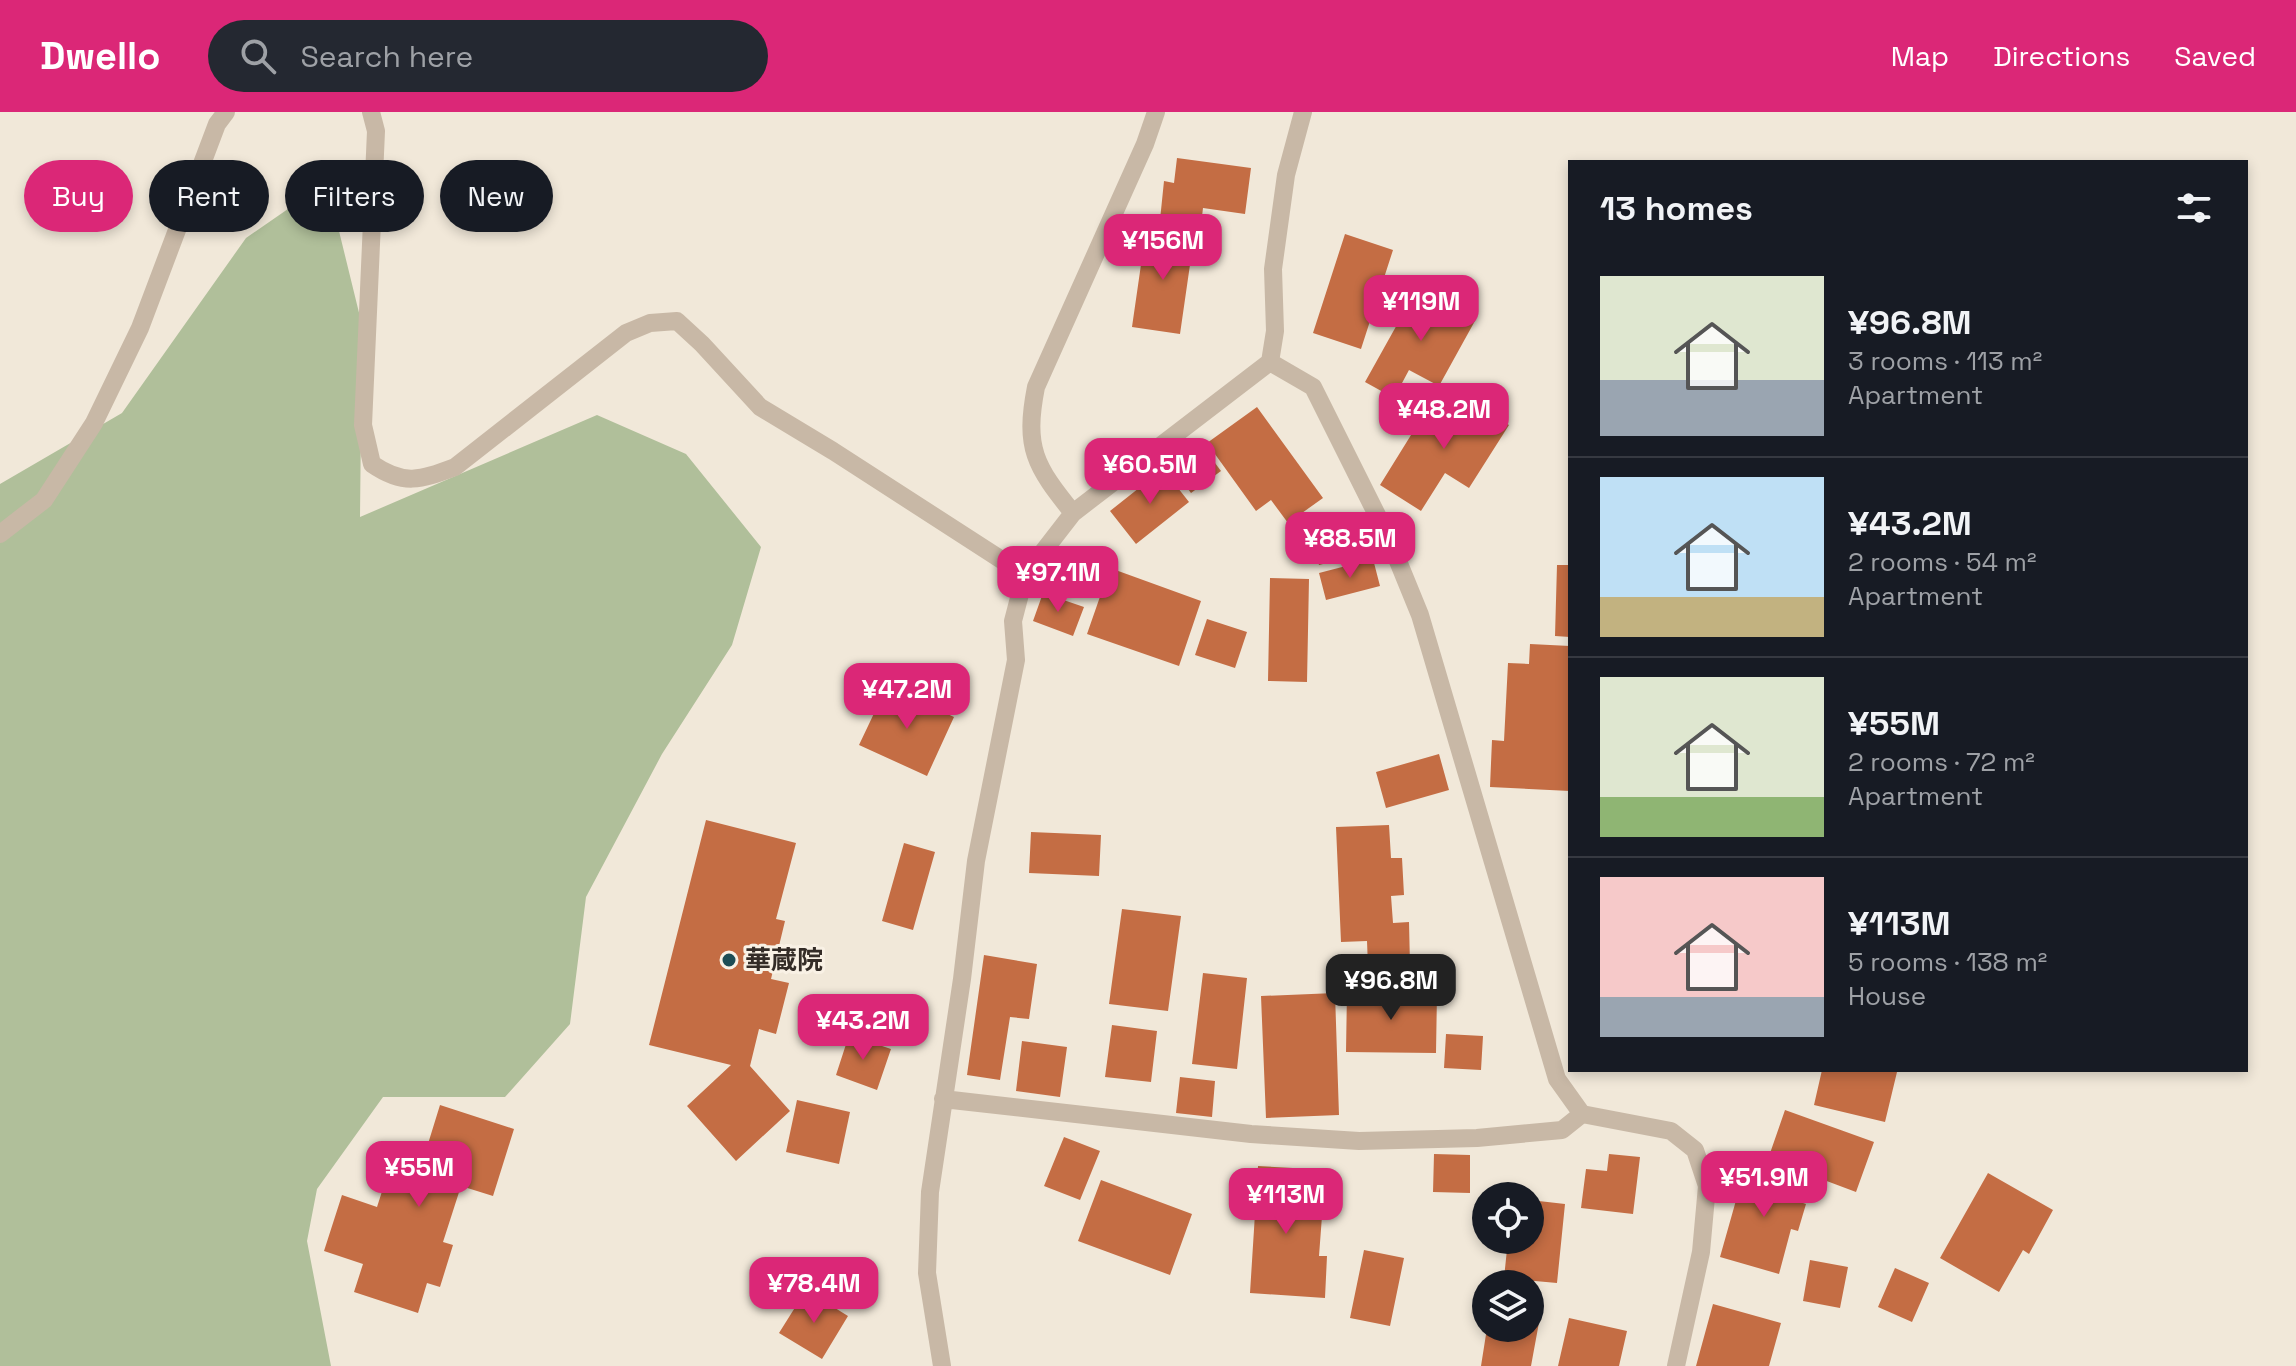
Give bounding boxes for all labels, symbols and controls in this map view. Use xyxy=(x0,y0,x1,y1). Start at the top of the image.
search box xyxy=(208,20,768,92)
text: Dwello xyxy=(40,32,160,80)
icon: search xyxy=(236,34,280,78)
text: Search here xyxy=(300,37,473,76)
text: Map xyxy=(1891,38,1949,74)
text: Directions xyxy=(1993,38,2130,74)
text: Saved xyxy=(2174,38,2256,74)
chip: Buy xyxy=(24,160,133,232)
chip: Rent xyxy=(149,160,269,232)
chip: Filters xyxy=(285,160,424,232)
chip: New xyxy=(440,160,553,232)
icon: filters xyxy=(2172,186,2216,230)
text: 13 homes xyxy=(1600,187,1753,230)
pin: ¥156M xyxy=(1107,214,1219,282)
text: ¥156M xyxy=(1122,223,1204,257)
pin: ¥119M xyxy=(1365,275,1477,343)
text: ¥119M xyxy=(1382,284,1460,318)
text: ¥96.8M xyxy=(1848,301,1972,344)
icon: home xyxy=(1664,308,1760,404)
text: 3 rooms · 113 m² xyxy=(1848,344,2042,378)
text: Apartment xyxy=(1848,378,1983,412)
pin: ¥48.2M xyxy=(1379,383,1509,451)
text: ¥48.2M xyxy=(1397,392,1491,426)
pin: ¥60.5M xyxy=(1085,438,1215,506)
text: ¥60.5M xyxy=(1102,447,1198,481)
text: ¥43.2M xyxy=(1848,502,1972,545)
icon: home xyxy=(1664,509,1760,605)
pin: ¥88.5M xyxy=(1285,512,1415,580)
text: ¥88.5M xyxy=(1303,521,1397,555)
text: 2 rooms · 54 m² xyxy=(1848,545,2037,579)
pin: ¥97.1M xyxy=(993,546,1123,614)
text: ¥97.1M xyxy=(1015,555,1101,589)
text: Apartment xyxy=(1848,579,1983,613)
pin: ¥47.2M xyxy=(842,663,972,731)
text: ¥47.2M xyxy=(862,672,952,706)
text: ¥55M xyxy=(1848,702,1940,745)
icon: home xyxy=(1664,709,1760,805)
text: 2 rooms · 72 m² xyxy=(1848,745,2035,779)
text: Apartment xyxy=(1848,779,1983,813)
text: ¥113M xyxy=(1848,902,1950,945)
icon: home xyxy=(1664,909,1760,1005)
place label: 華蔵院 xyxy=(745,943,823,977)
text: 5 rooms · 138 m² xyxy=(1848,945,2047,979)
marker: 華蔵院 xyxy=(720,951,738,969)
pin: ¥96.8M xyxy=(1326,954,1456,1022)
text: ¥96.8M xyxy=(1344,963,1438,997)
text: House xyxy=(1848,979,1926,1013)
pin: ¥43.2M xyxy=(798,994,928,1062)
text: ¥43.2M xyxy=(816,1003,910,1037)
pin: ¥55M xyxy=(372,1141,466,1209)
text: ¥55M xyxy=(384,1150,454,1184)
pin: ¥51.9M xyxy=(1699,1151,1829,1219)
text: ¥51.9M xyxy=(1719,1160,1809,1194)
pin: ¥113M xyxy=(1230,1168,1342,1236)
text: ¥113M xyxy=(1247,1177,1325,1211)
map controls xyxy=(1472,1182,1544,1342)
button: locate xyxy=(1472,1182,1544,1254)
pin: ¥78.4M xyxy=(749,1257,879,1325)
text: ¥78.4M xyxy=(767,1266,861,1300)
button: layers xyxy=(1472,1270,1544,1342)

